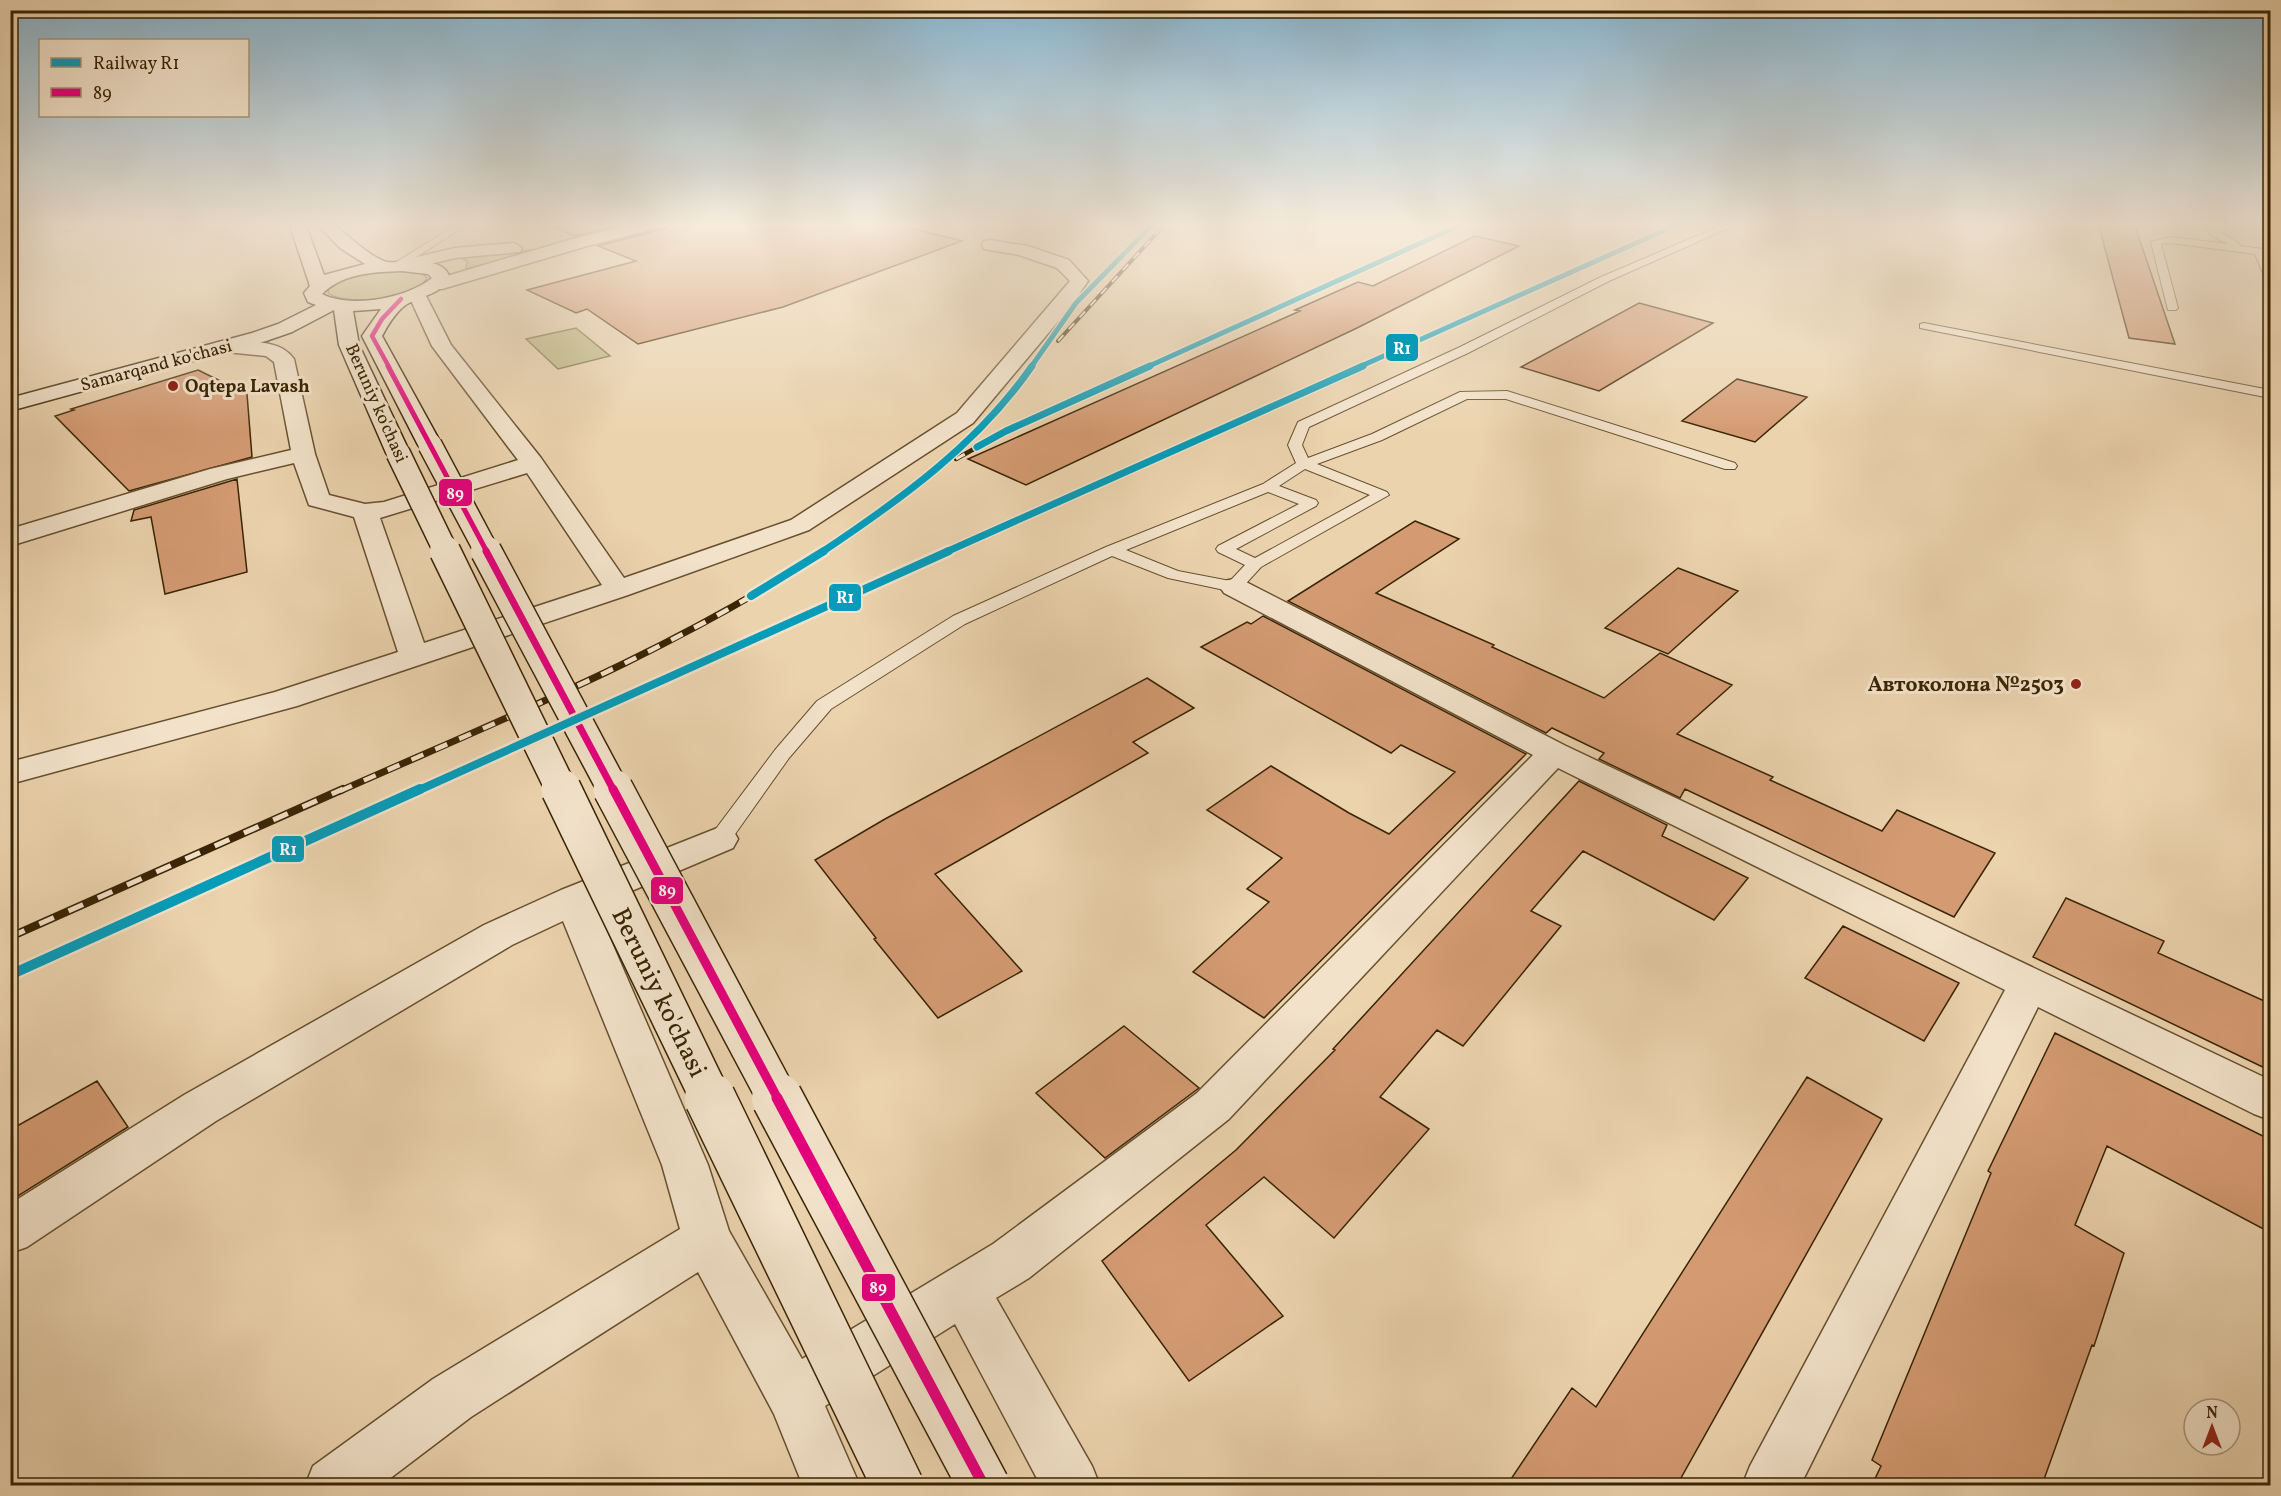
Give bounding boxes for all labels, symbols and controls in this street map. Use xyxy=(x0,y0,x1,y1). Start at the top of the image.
legend xyxy=(39,39,249,117)
text: Railway R1 xyxy=(93,52,180,77)
text: 89 xyxy=(93,82,112,107)
line badge: R1 xyxy=(1385,333,1419,362)
street label: Samarqand ko'chasi xyxy=(78,334,235,399)
text: R1 xyxy=(1393,339,1411,361)
street label: Beruniy ko'chasi xyxy=(338,340,413,467)
place label: Oqtepa Lavash xyxy=(185,375,310,400)
marker: Oqtepa Lavash xyxy=(166,379,180,393)
line badge: 89 xyxy=(438,478,473,507)
text: 89 xyxy=(446,484,464,506)
line badge: R1 xyxy=(828,583,862,612)
text: R1 xyxy=(836,588,854,610)
place label: Автоколона №2503 xyxy=(1868,671,2064,700)
marker: Автоколона №2503 xyxy=(2069,677,2083,691)
line badge: R1 xyxy=(271,835,305,863)
text: R1 xyxy=(279,840,297,862)
line badge: 89 xyxy=(650,876,684,905)
text: 89 xyxy=(658,881,676,903)
street label: Beruniy ko'chasi xyxy=(602,902,715,1084)
line badge: 89 xyxy=(861,1273,896,1302)
text: 89 xyxy=(869,1278,887,1300)
north arrow xyxy=(2182,1397,2242,1457)
text: N xyxy=(2206,1403,2218,1425)

